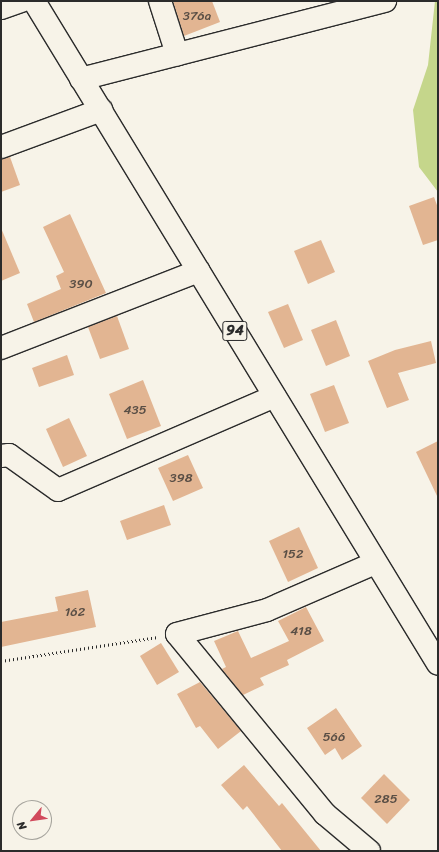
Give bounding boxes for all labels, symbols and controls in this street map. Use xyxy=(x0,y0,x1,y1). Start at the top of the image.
house number: 376a xyxy=(183,8,211,24)
house number: 390 xyxy=(69,276,93,292)
road number: 94 xyxy=(222,319,248,343)
house number: 435 xyxy=(123,402,147,418)
house number: 398 xyxy=(170,470,192,486)
house number: 152 xyxy=(282,546,304,562)
house number: 162 xyxy=(65,604,85,620)
house number: 418 xyxy=(290,623,312,639)
house number: 566 xyxy=(323,729,345,745)
house number: 285 xyxy=(374,791,398,807)
north arrow xyxy=(12,800,52,840)
text: N xyxy=(12,818,32,834)

